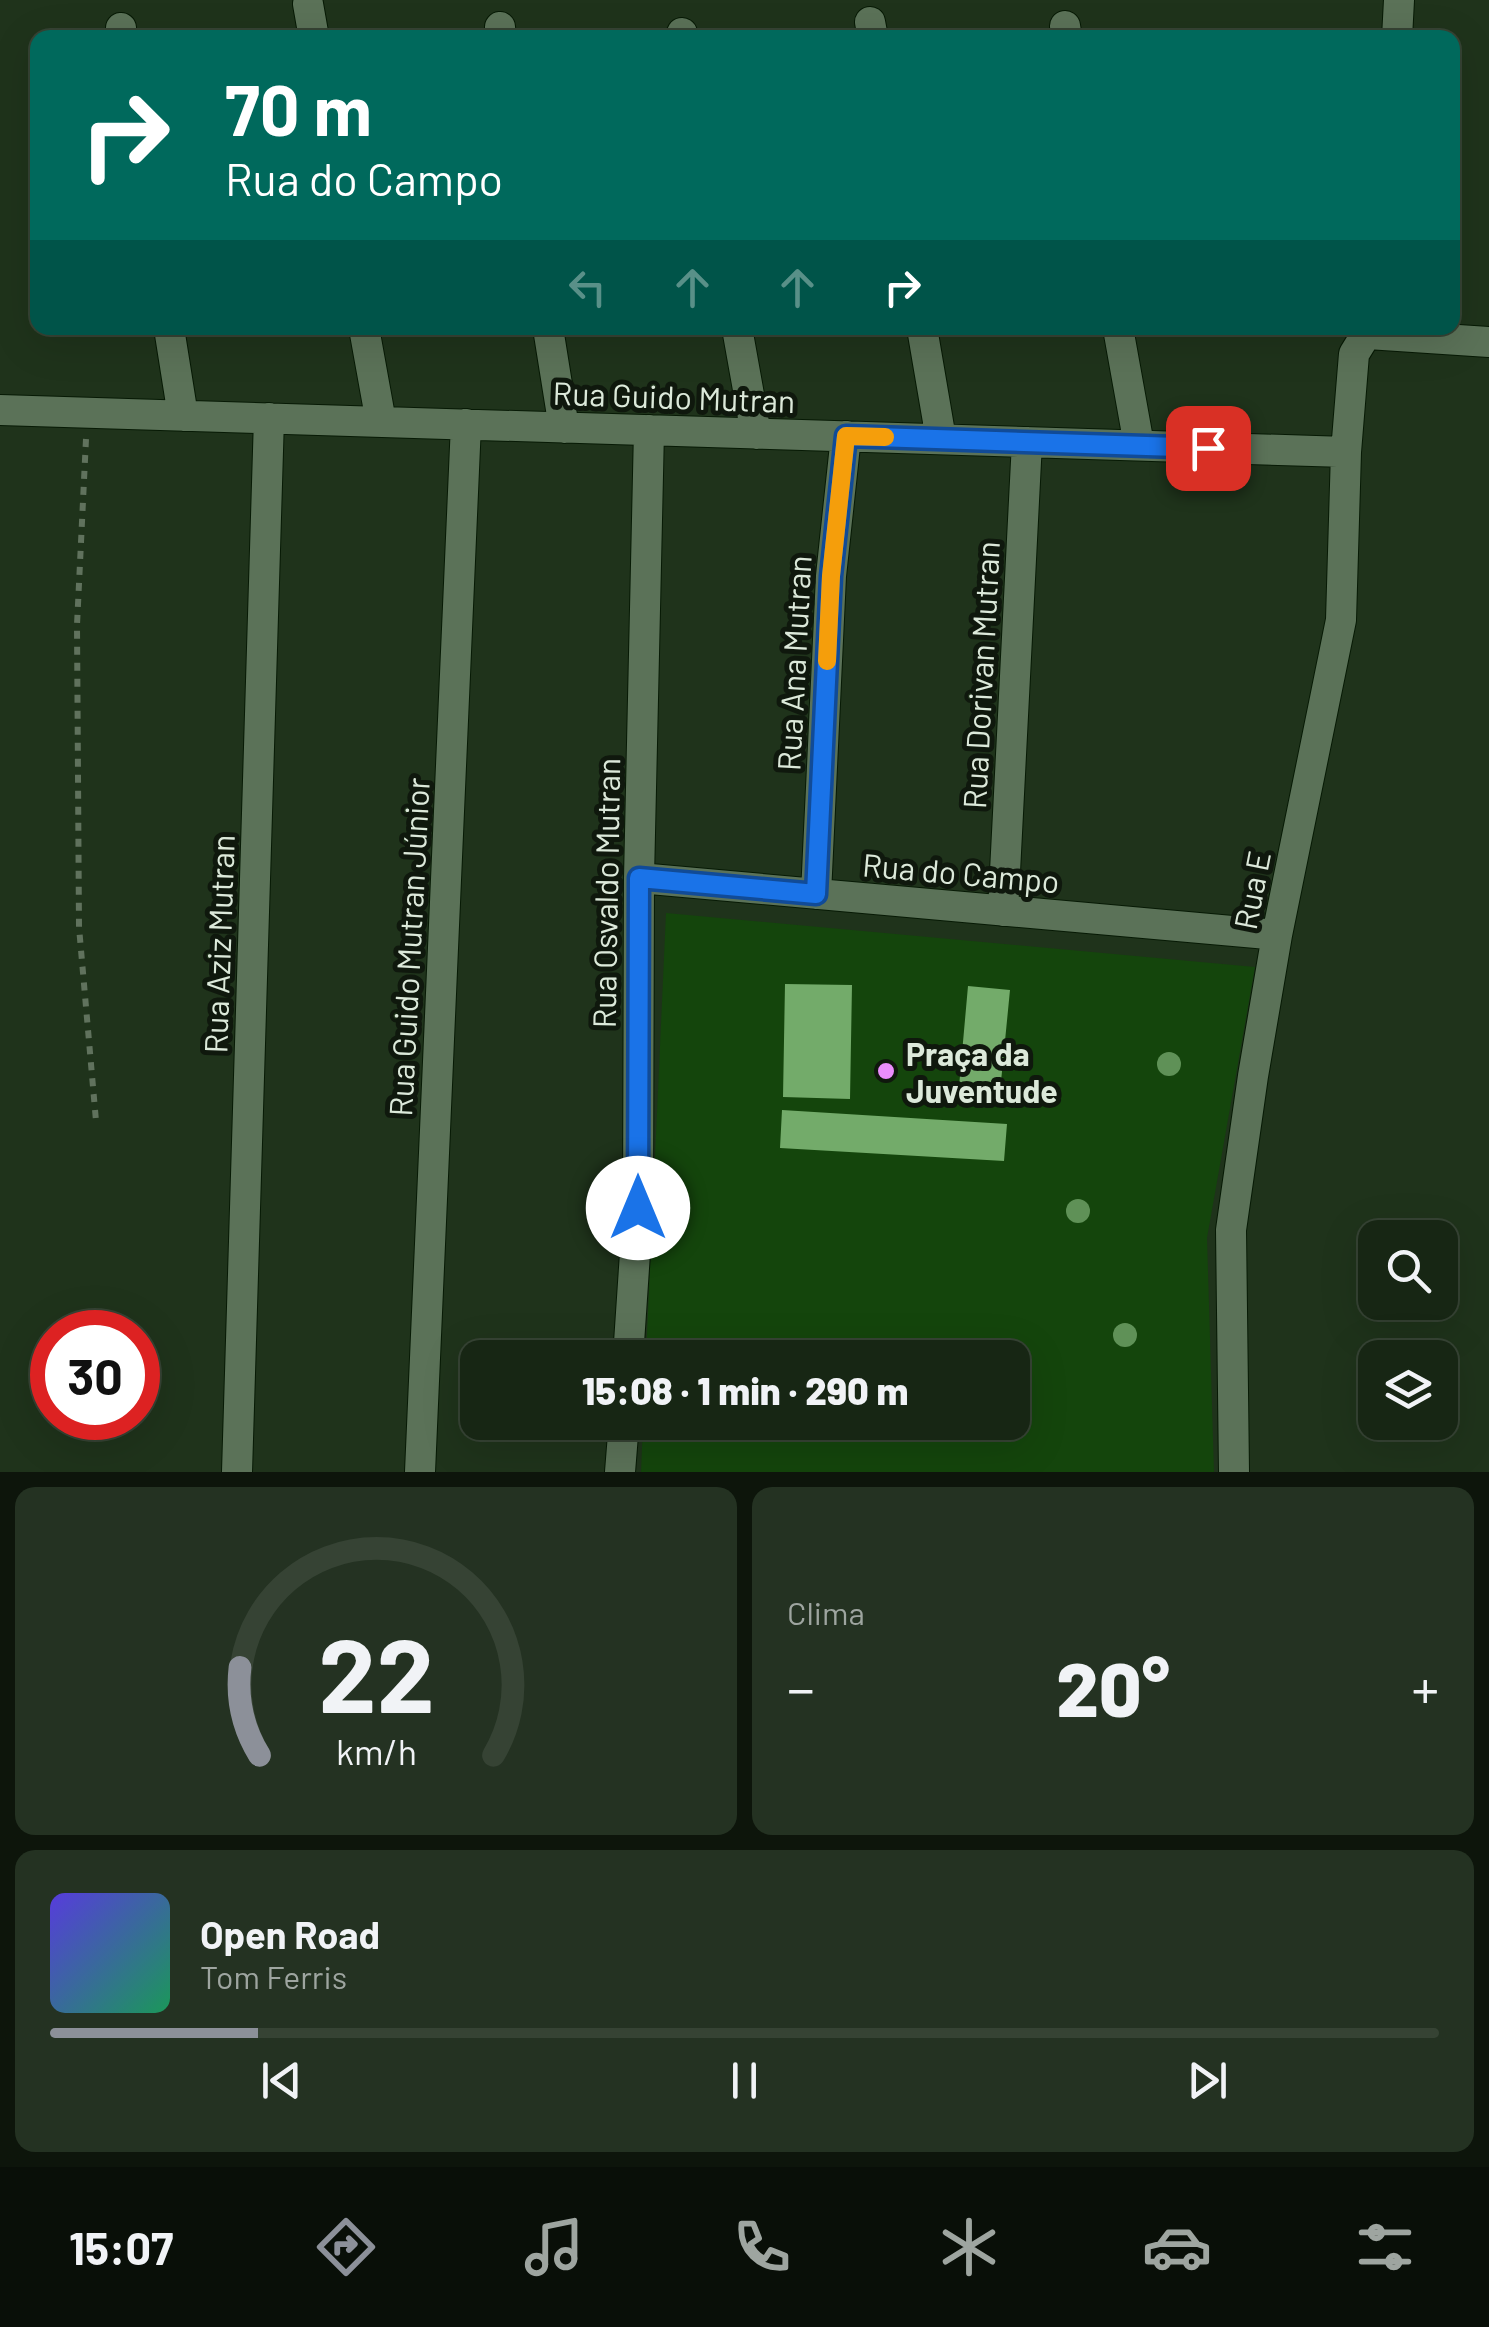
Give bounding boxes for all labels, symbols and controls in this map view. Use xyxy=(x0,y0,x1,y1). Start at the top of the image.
text: 70 m xyxy=(225,66,372,150)
icon: right xyxy=(60,70,190,200)
text: Rua do Campo xyxy=(225,151,503,205)
icon: left xyxy=(560,260,615,315)
icon: ahead xyxy=(665,260,720,315)
icon: ahead xyxy=(770,260,825,315)
icon: right xyxy=(875,260,930,315)
street label: Rua Guido Mutran xyxy=(552,373,796,419)
pin xyxy=(1166,406,1251,491)
icon: arrive xyxy=(1181,421,1236,476)
street label: Rua Dorivan Mutran xyxy=(954,540,1006,810)
street label: Rua Ana Mutran xyxy=(768,554,818,772)
street label: Rua Osvaldo Mutran xyxy=(584,757,626,1029)
street label: Rua Guido Mutran Júnior xyxy=(380,776,436,1117)
street label: Rua Aziz Mutran xyxy=(195,834,241,1054)
street label: Rua do Campo xyxy=(861,844,1061,900)
street label: Rua E xyxy=(1225,848,1277,932)
place label: Praça da Juventude xyxy=(906,1034,1058,1109)
marker: Praça da Juventude xyxy=(875,1060,897,1082)
position arrow xyxy=(586,1156,690,1260)
map controls xyxy=(1358,1220,1458,1440)
button: search xyxy=(1358,1220,1458,1320)
speed limit sign: 30 xyxy=(30,1310,160,1440)
button: layers xyxy=(1358,1340,1458,1440)
text: 15:08 · 1 min · 290 m xyxy=(582,1367,908,1413)
text: Clima xyxy=(787,1593,865,1631)
text: 22 xyxy=(318,1609,434,1734)
text: 20° xyxy=(1056,1642,1170,1732)
text: − xyxy=(787,1654,815,1720)
text: + xyxy=(1411,1654,1439,1720)
text: km/h xyxy=(336,1729,416,1772)
text: Open Road xyxy=(200,1911,380,1957)
text: Tom Ferris xyxy=(200,1957,347,1995)
icon: previous xyxy=(254,2053,309,2108)
icon: pause xyxy=(717,2053,772,2108)
icon: next xyxy=(1180,2053,1235,2108)
icon: directions xyxy=(311,2212,381,2282)
icon: music xyxy=(519,2212,589,2282)
icon: phone xyxy=(727,2212,797,2282)
icon: climate xyxy=(934,2212,1004,2282)
icon: car xyxy=(1142,2212,1212,2282)
icon: filters xyxy=(1350,2212,1420,2282)
text: 15:07 xyxy=(69,2220,173,2274)

